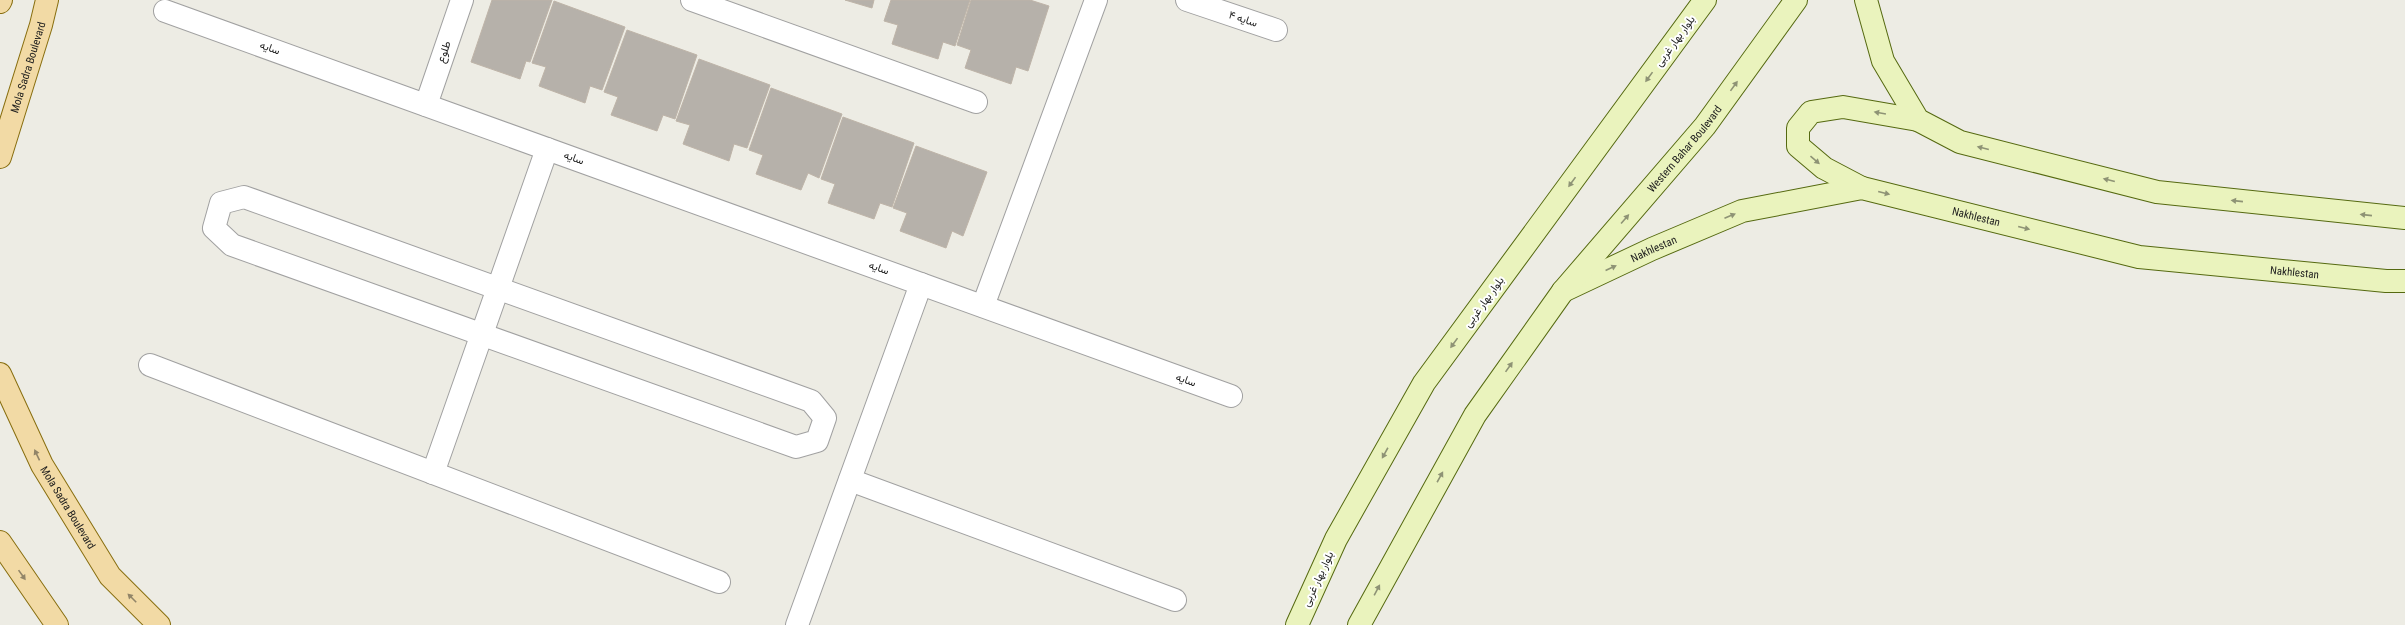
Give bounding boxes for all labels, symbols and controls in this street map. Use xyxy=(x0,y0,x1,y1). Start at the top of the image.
street label: سایه ۴ xyxy=(1227,8,1259,30)
street label: بلوار بهار غربی xyxy=(1652,13,1698,69)
street label: Mola Sadra Boulevard xyxy=(8,20,48,114)
street label: سایه xyxy=(258,38,282,58)
street label: طلوع xyxy=(434,39,455,65)
one-way arrow xyxy=(1645,72,1653,82)
one-way arrow xyxy=(1730,80,1738,91)
street label: Western Bahar Boulevard xyxy=(1645,103,1724,195)
one-way arrow xyxy=(1873,110,1886,116)
one-way arrow xyxy=(1977,145,1989,151)
street label: سایه xyxy=(562,148,586,168)
one-way arrow xyxy=(1810,156,1821,165)
one-way arrow xyxy=(1568,176,1576,187)
one-way arrow xyxy=(2103,177,2115,183)
one-way arrow xyxy=(1878,191,1891,197)
one-way arrow xyxy=(2231,198,2243,204)
street label: Nakhlestan xyxy=(1951,204,2002,229)
one-way arrow xyxy=(2360,212,2372,218)
one-way arrow xyxy=(1621,213,1630,224)
one-way arrow xyxy=(1725,213,1736,219)
one-way arrow xyxy=(2018,226,2030,232)
street label: Nakhlestan xyxy=(1629,233,1679,265)
street label: سایه xyxy=(867,258,891,278)
street label: Nakhlestan xyxy=(2270,263,2320,281)
one-way arrow xyxy=(1605,265,1617,271)
street label: بلوار بهار غربی xyxy=(1461,274,1507,330)
one-way arrow xyxy=(1450,338,1458,348)
one-way arrow xyxy=(1505,361,1513,372)
street label: سایه xyxy=(1174,370,1198,390)
one-way arrow xyxy=(1381,447,1388,459)
one-way arrow xyxy=(34,449,40,460)
street label: Mola Sadra Boulevard xyxy=(38,464,98,551)
one-way arrow xyxy=(1436,471,1443,483)
street label: بلوار بهار غربی xyxy=(1300,549,1336,609)
one-way arrow xyxy=(18,569,26,580)
one-way arrow xyxy=(1374,585,1380,596)
one-way arrow xyxy=(127,593,137,603)

